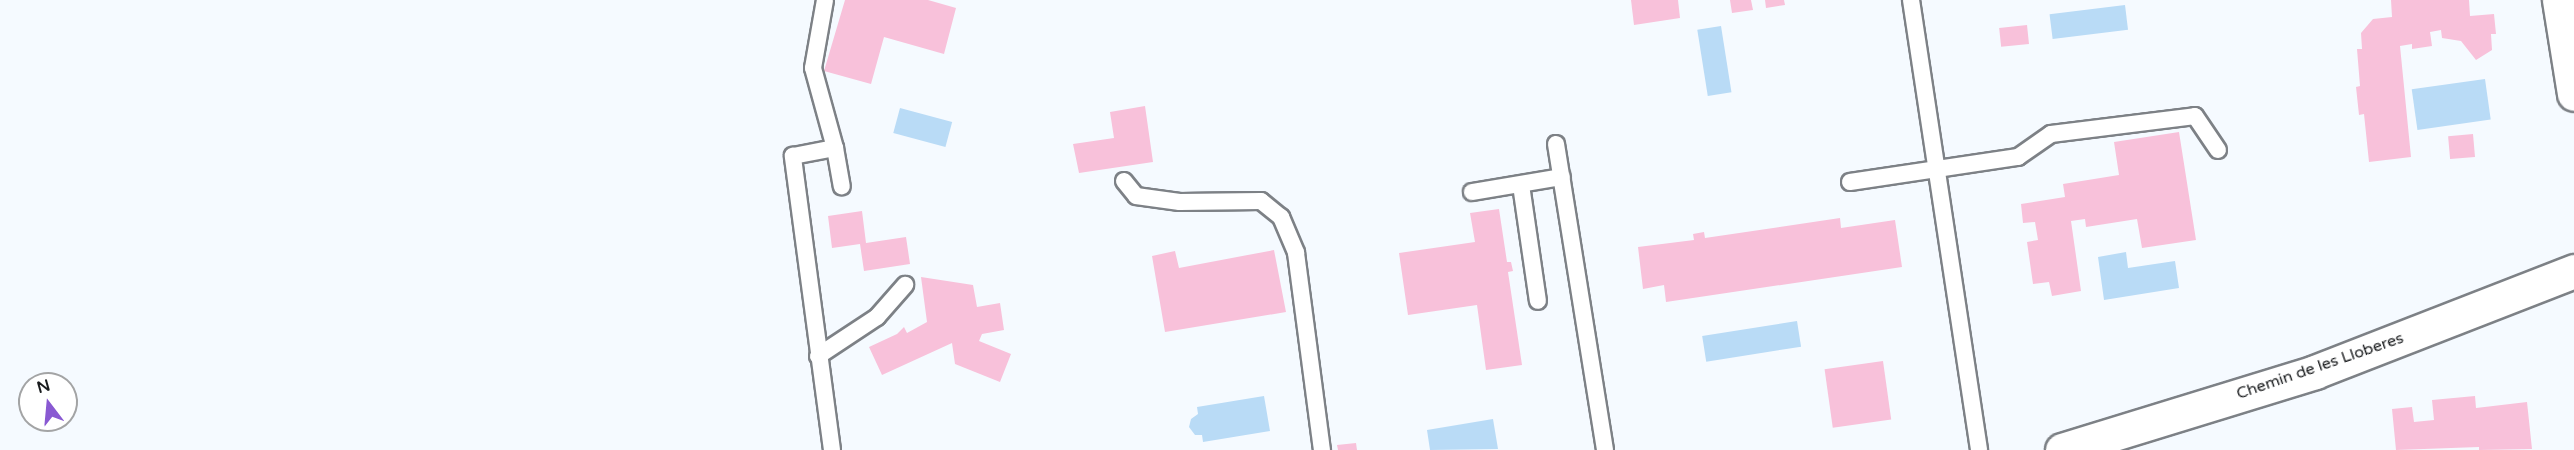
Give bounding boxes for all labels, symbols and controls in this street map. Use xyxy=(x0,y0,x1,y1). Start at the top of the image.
street label: Chemin de les Lloberes xyxy=(2234,328,2406,404)
north arrow xyxy=(18,372,78,432)
text: N xyxy=(35,375,53,398)

